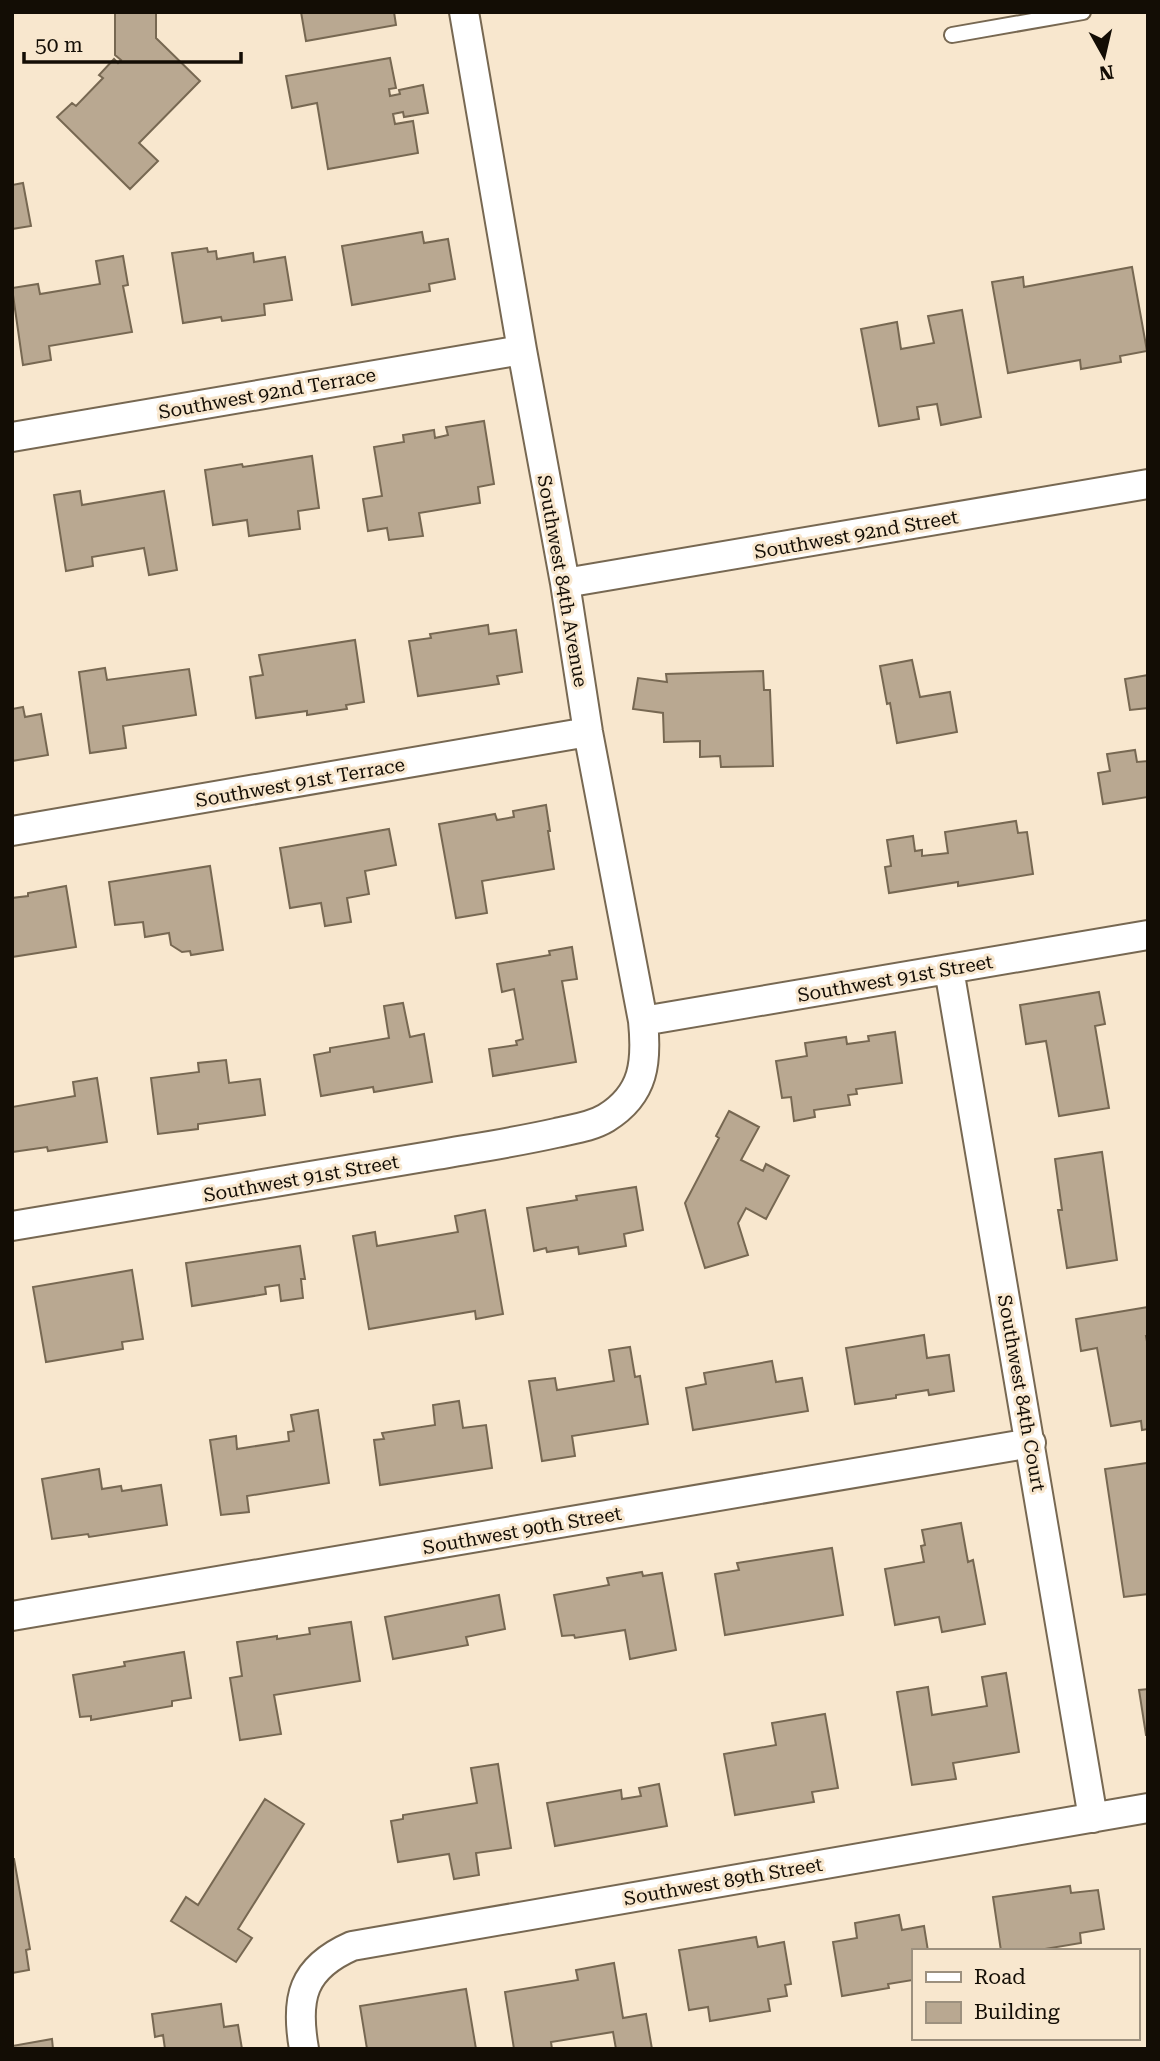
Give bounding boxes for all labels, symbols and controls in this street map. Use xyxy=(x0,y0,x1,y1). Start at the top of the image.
scale bar xyxy=(24,21,242,65)
north arrow xyxy=(1069,21,1139,91)
text: 50 m xyxy=(35,33,83,57)
text: N xyxy=(1097,60,1115,85)
street label: Southwest 92nd Terrace xyxy=(157,363,378,424)
street label: Southwest 84th Avenue xyxy=(533,473,593,689)
street label: Southwest 92nd Street xyxy=(752,505,960,564)
street label: Southwest 91st Terrace xyxy=(194,753,407,812)
street label: Southwest 91st Street xyxy=(795,950,995,1007)
street label: Southwest 91st Street xyxy=(201,1150,401,1207)
street label: Southwest 84th Court xyxy=(993,1293,1050,1493)
street label: Southwest 90th Street xyxy=(421,1502,623,1559)
street label: Southwest 89th Street xyxy=(622,1853,824,1910)
legend xyxy=(912,1949,1139,2040)
text: Road xyxy=(974,1965,1026,1989)
text: Building xyxy=(974,2000,1060,2024)

